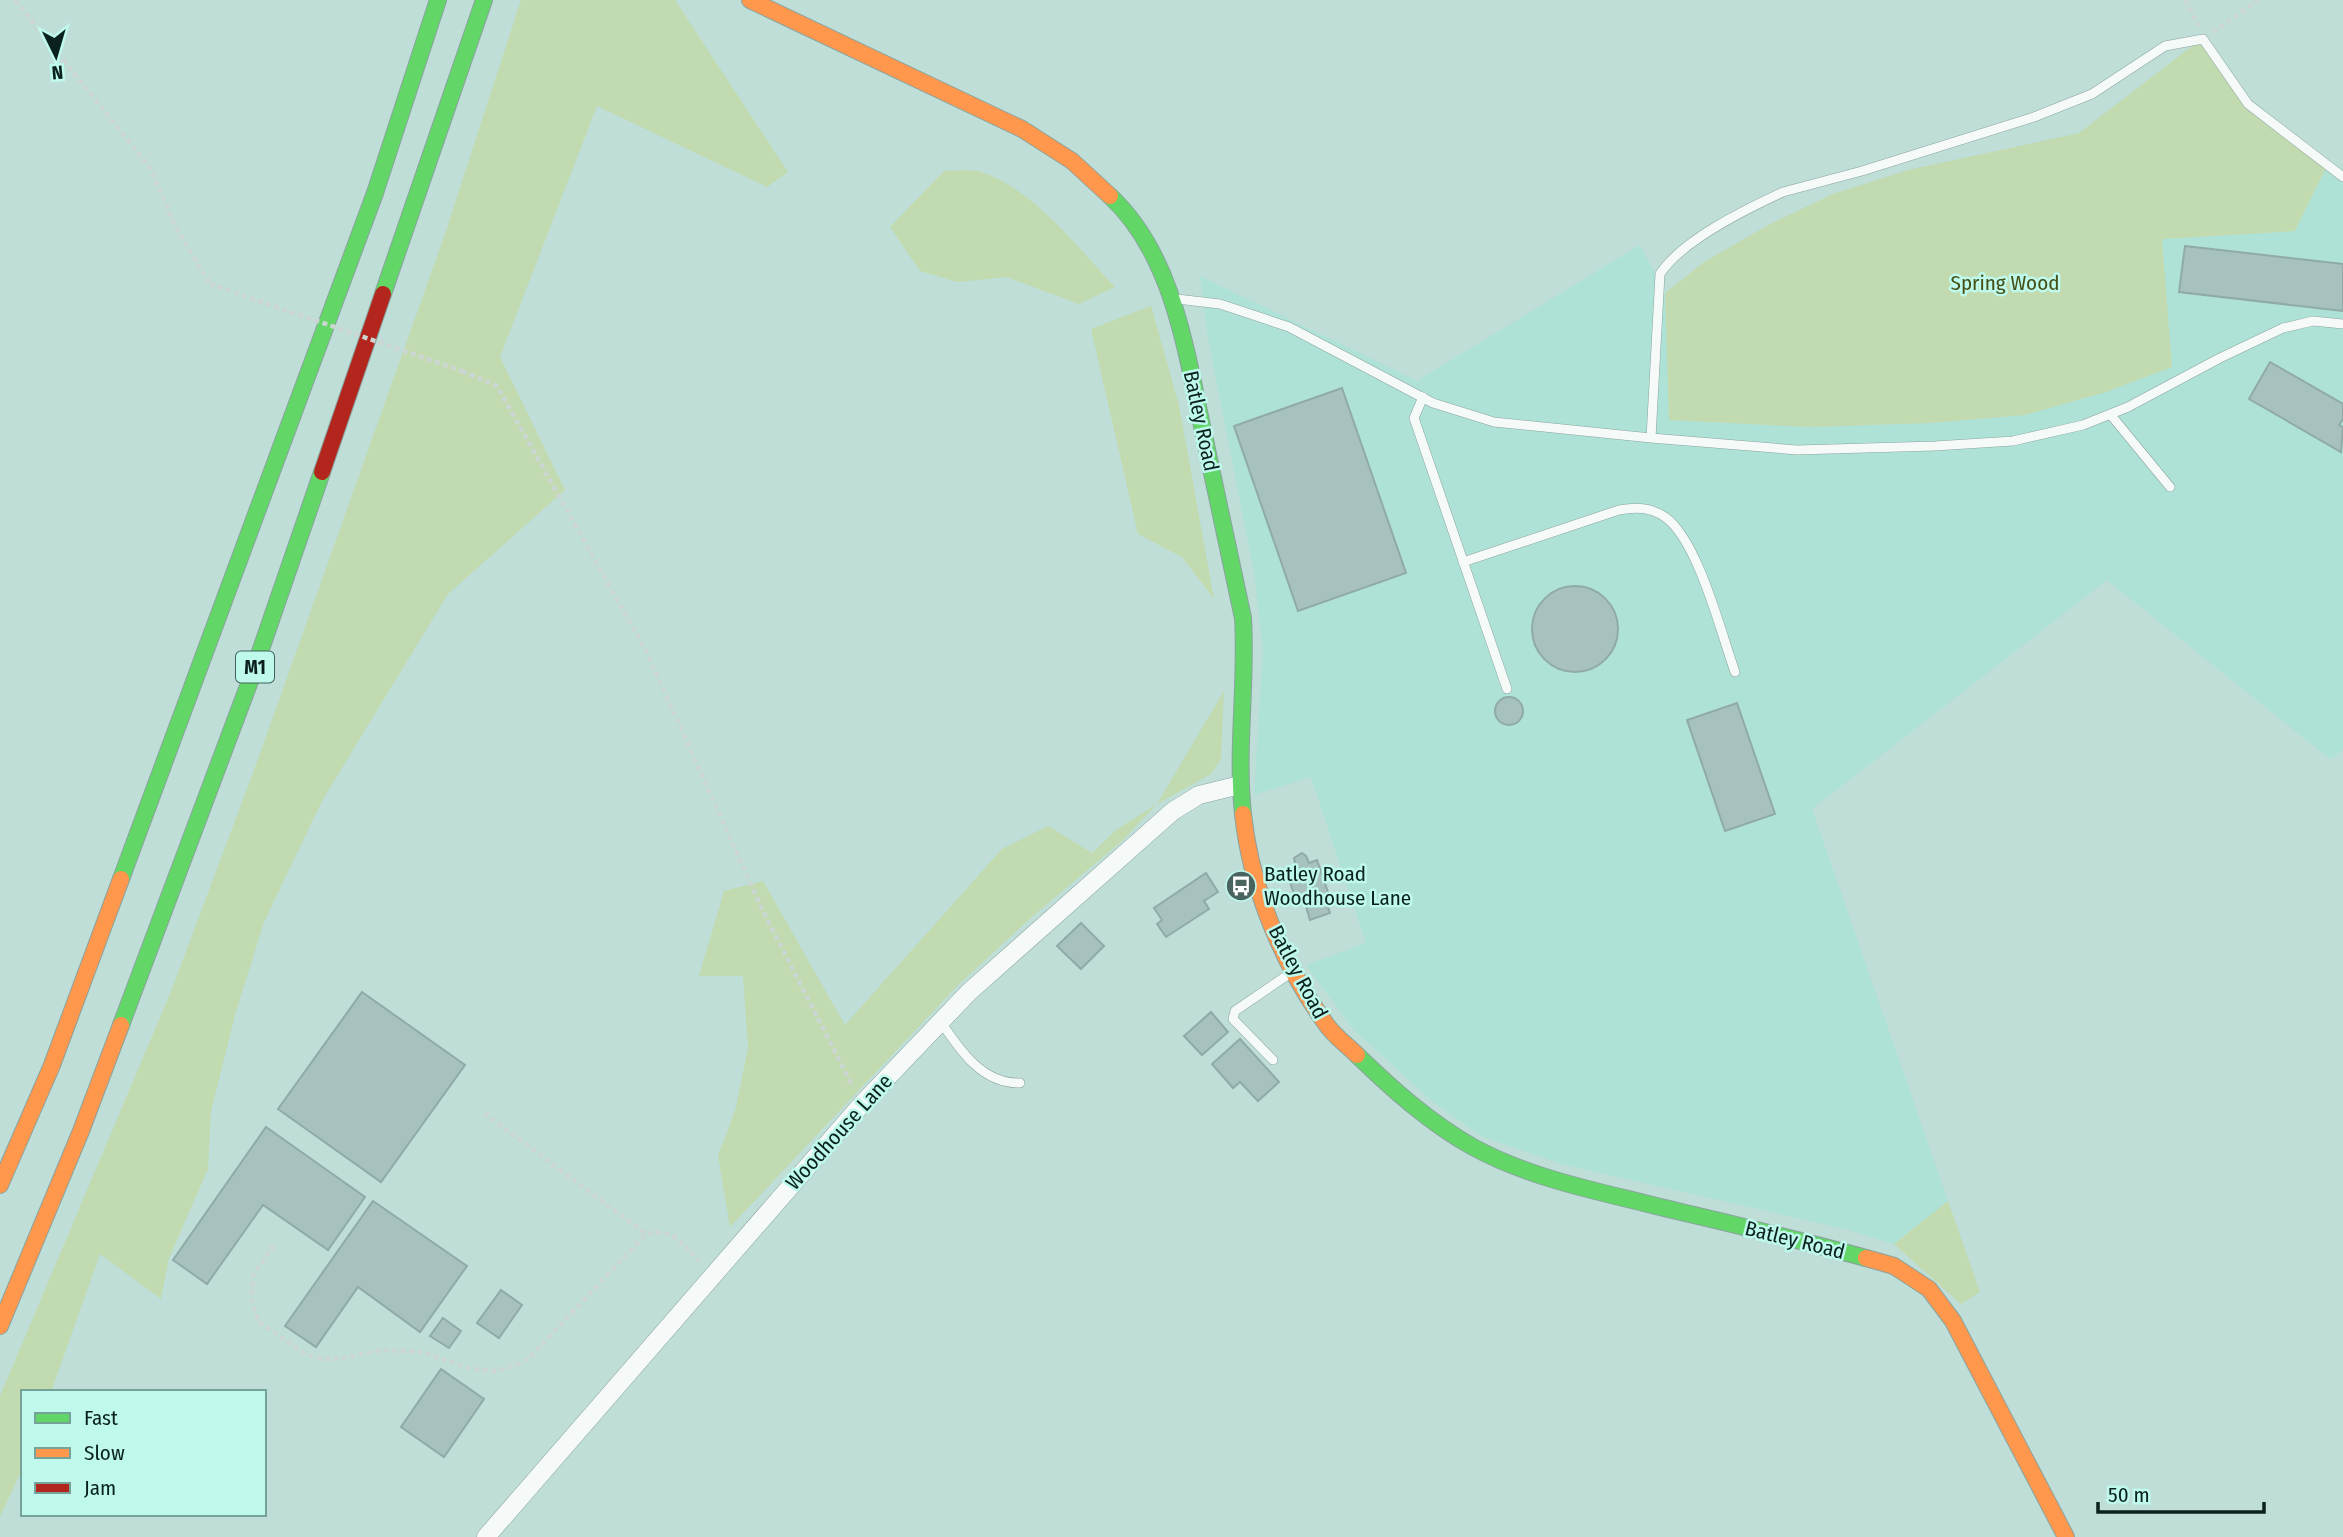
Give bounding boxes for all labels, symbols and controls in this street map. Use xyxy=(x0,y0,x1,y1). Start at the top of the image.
north arrow xyxy=(21,21,91,91)
text: N xyxy=(51,60,64,84)
park label: Spring Wood xyxy=(1951,270,2059,296)
street label: Batley Road xyxy=(1178,368,1224,474)
road number: M1 xyxy=(236,652,274,682)
place label: Batley Road Woodhouse Lane xyxy=(1264,861,1411,911)
bus stop icon: Batley Road Woodhouse Lane xyxy=(1224,869,1258,903)
street label: Batley Road xyxy=(1263,921,1333,1023)
street label: Woodhouse Lane xyxy=(780,1069,898,1195)
street label: Batley Road xyxy=(1742,1215,1848,1265)
legend xyxy=(21,1390,266,1516)
text: Fast xyxy=(84,1405,118,1431)
text: Slow xyxy=(84,1440,125,1466)
scale bar xyxy=(2098,1470,2264,1514)
text: Jam xyxy=(84,1475,116,1501)
text: 50 m xyxy=(2108,1482,2150,1508)

